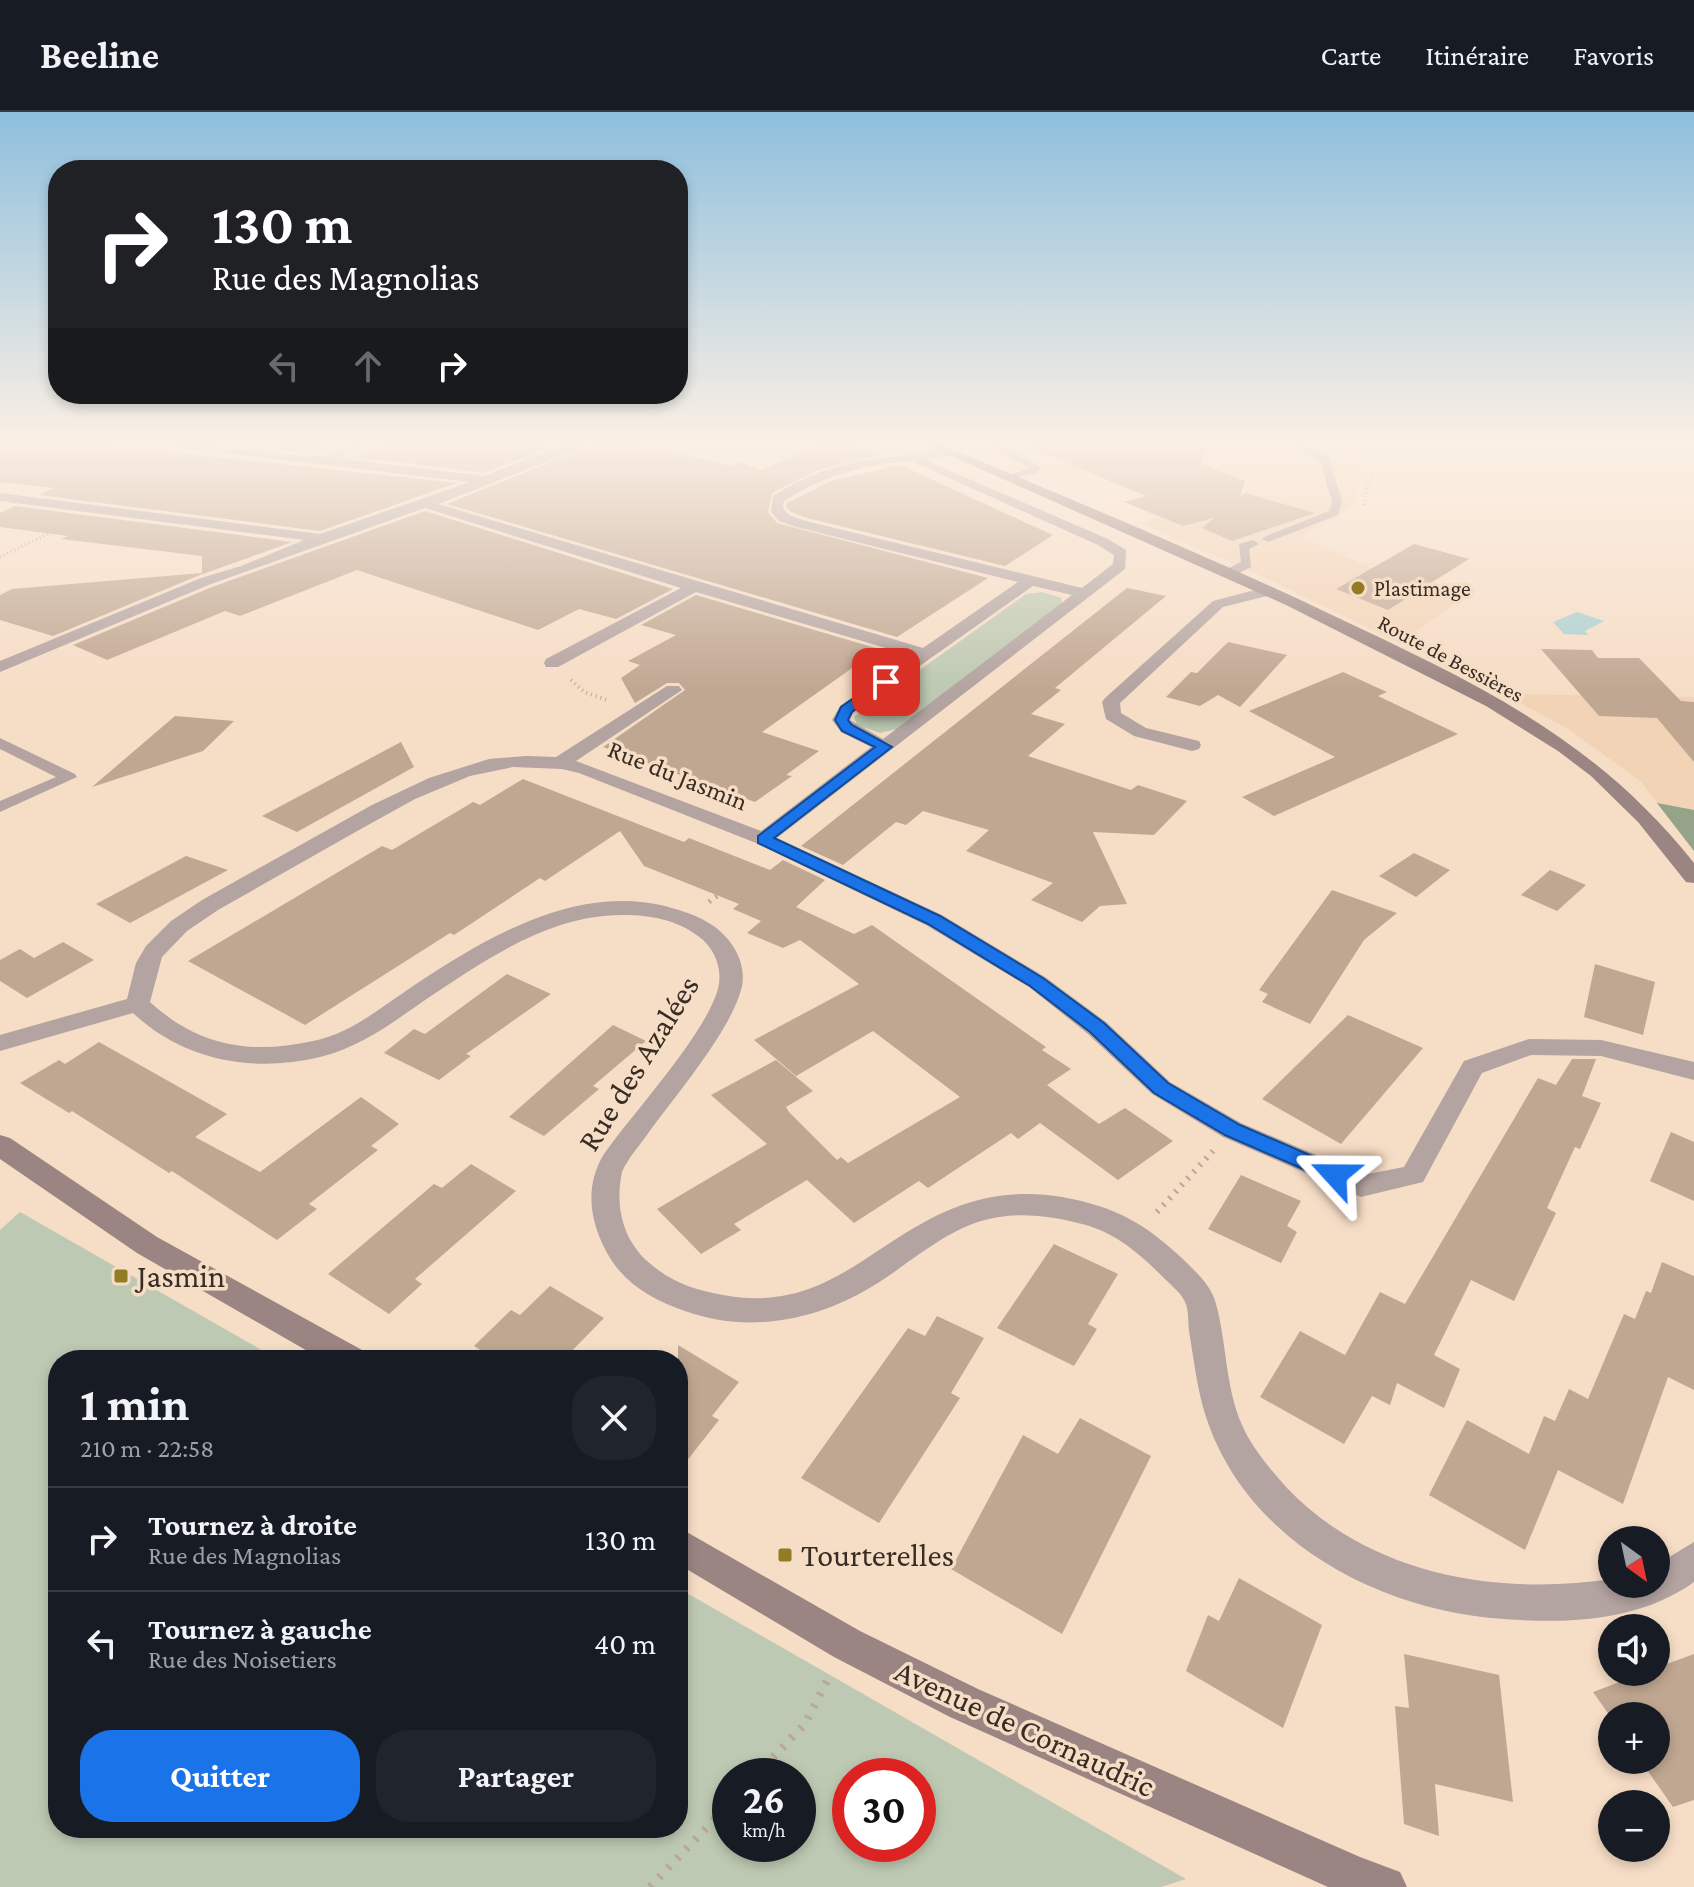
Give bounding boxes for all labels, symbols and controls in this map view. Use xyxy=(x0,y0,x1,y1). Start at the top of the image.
text: Beeline xyxy=(40,34,159,76)
text: Carte xyxy=(1321,40,1381,71)
text: Itinéraire xyxy=(1425,40,1529,71)
text: Favoris xyxy=(1573,40,1654,71)
icon: right xyxy=(80,192,184,296)
text: 130 m xyxy=(212,193,353,255)
text: Rue des Magnolias xyxy=(212,258,480,298)
icon: left xyxy=(262,344,306,388)
icon: ahead xyxy=(346,344,390,388)
icon: right xyxy=(430,344,474,388)
place label: Plastimage xyxy=(1374,576,1471,601)
marker: Plastimage xyxy=(1349,579,1367,597)
street label: Route de Bessières xyxy=(1374,610,1528,707)
pin xyxy=(852,648,920,716)
icon: arrive xyxy=(864,660,908,704)
street label: Rue du Jasmin xyxy=(604,734,752,817)
street label: Rue des Azalées xyxy=(570,969,706,1157)
position arrow xyxy=(1293,1133,1377,1217)
place label: Jasmin xyxy=(134,1258,225,1294)
marker: Jasmin xyxy=(112,1267,130,1285)
button: close xyxy=(572,1376,656,1460)
text: 1 min xyxy=(80,1377,189,1430)
text: 210 m · 22:58 xyxy=(80,1434,214,1463)
text: Tournez à droite xyxy=(148,1508,357,1541)
icon: right xyxy=(80,1517,124,1561)
text: 130 m xyxy=(585,1523,656,1556)
north arrow xyxy=(1598,1526,1670,1598)
map controls xyxy=(1598,1526,1670,1862)
place label: Tourterelles xyxy=(801,1537,954,1573)
text: Rue des Magnolias xyxy=(148,1541,341,1570)
marker: Tourterelles xyxy=(776,1546,794,1564)
text: Tournez à gauche xyxy=(148,1612,372,1645)
button: sound xyxy=(1598,1614,1670,1686)
icon: left xyxy=(80,1621,124,1665)
text: 40 m xyxy=(594,1627,656,1660)
text: Rue des Noisetiers xyxy=(148,1645,337,1674)
street label: Avenue de Cornaudric xyxy=(890,1652,1161,1804)
button: + xyxy=(1598,1702,1670,1774)
button: Quitter xyxy=(80,1730,360,1822)
button: Partager xyxy=(376,1730,656,1822)
speed limit sign: 30 xyxy=(832,1758,936,1862)
text: 26 xyxy=(743,1777,785,1822)
button: − xyxy=(1598,1790,1670,1862)
text: km/h xyxy=(742,1819,786,1841)

